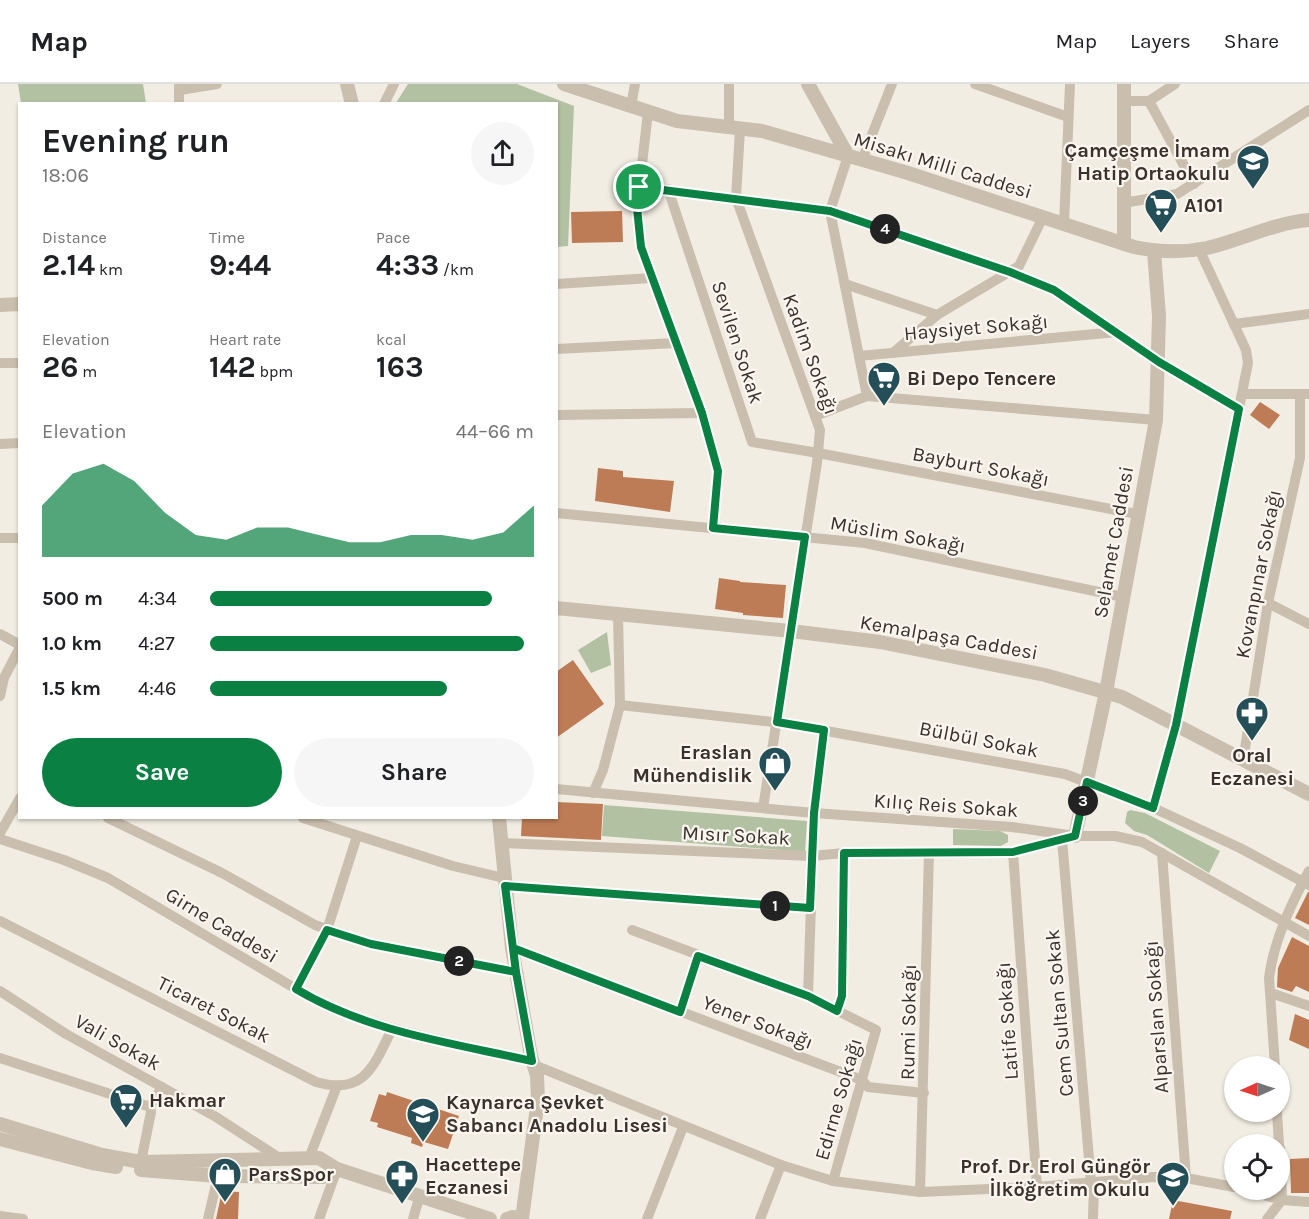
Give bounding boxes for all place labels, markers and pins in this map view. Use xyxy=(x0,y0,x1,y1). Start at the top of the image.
place label: Çamçeşme İmam Hatip Ortaokulu xyxy=(1065,139,1230,185)
school or university icon: Çamçeşme İmam Hatip Ortaokulu xyxy=(1235,143,1271,190)
pin xyxy=(613,161,664,212)
supermarket icon: A101 xyxy=(1143,187,1179,234)
place label: A101 xyxy=(1184,194,1223,217)
pin: 4 xyxy=(870,214,900,244)
supermarket icon: Bi Depo Tencere xyxy=(866,360,902,407)
place label: Bi Depo Tencere xyxy=(907,367,1056,390)
pharmacy icon: Oral Eczanesi xyxy=(1234,695,1270,742)
place label: Eraslan Mühendislik xyxy=(633,741,752,787)
place label: Oral Eczanesi xyxy=(1210,744,1294,790)
shop icon: Eraslan Mühendislik xyxy=(757,745,793,792)
pin: 3 xyxy=(1068,786,1098,816)
pin: 1 xyxy=(760,891,790,921)
pin: 2 xyxy=(444,946,474,976)
supermarket icon: Hakmar xyxy=(108,1082,144,1129)
place label: Hakmar xyxy=(149,1089,225,1112)
place label: Kaynarca Şevket Sabancı Anadolu Lisesi xyxy=(446,1091,668,1137)
school or university icon: Kaynarca Şevket Sabancı Anadolu Lisesi xyxy=(405,1096,441,1143)
place label: Hacettepe Eczanesi xyxy=(425,1153,521,1199)
place label: Prof. Dr. Erol Güngör İlköğretim Okulu xyxy=(960,1155,1150,1201)
shop icon: ParsSpor xyxy=(207,1156,243,1203)
pharmacy icon: Hacettepe Eczanesi xyxy=(384,1158,420,1205)
school or university icon: Prof. Dr. Erol Güngör İlköğretim Okulu xyxy=(1155,1160,1191,1207)
place label: ParsSpor xyxy=(248,1163,334,1186)

